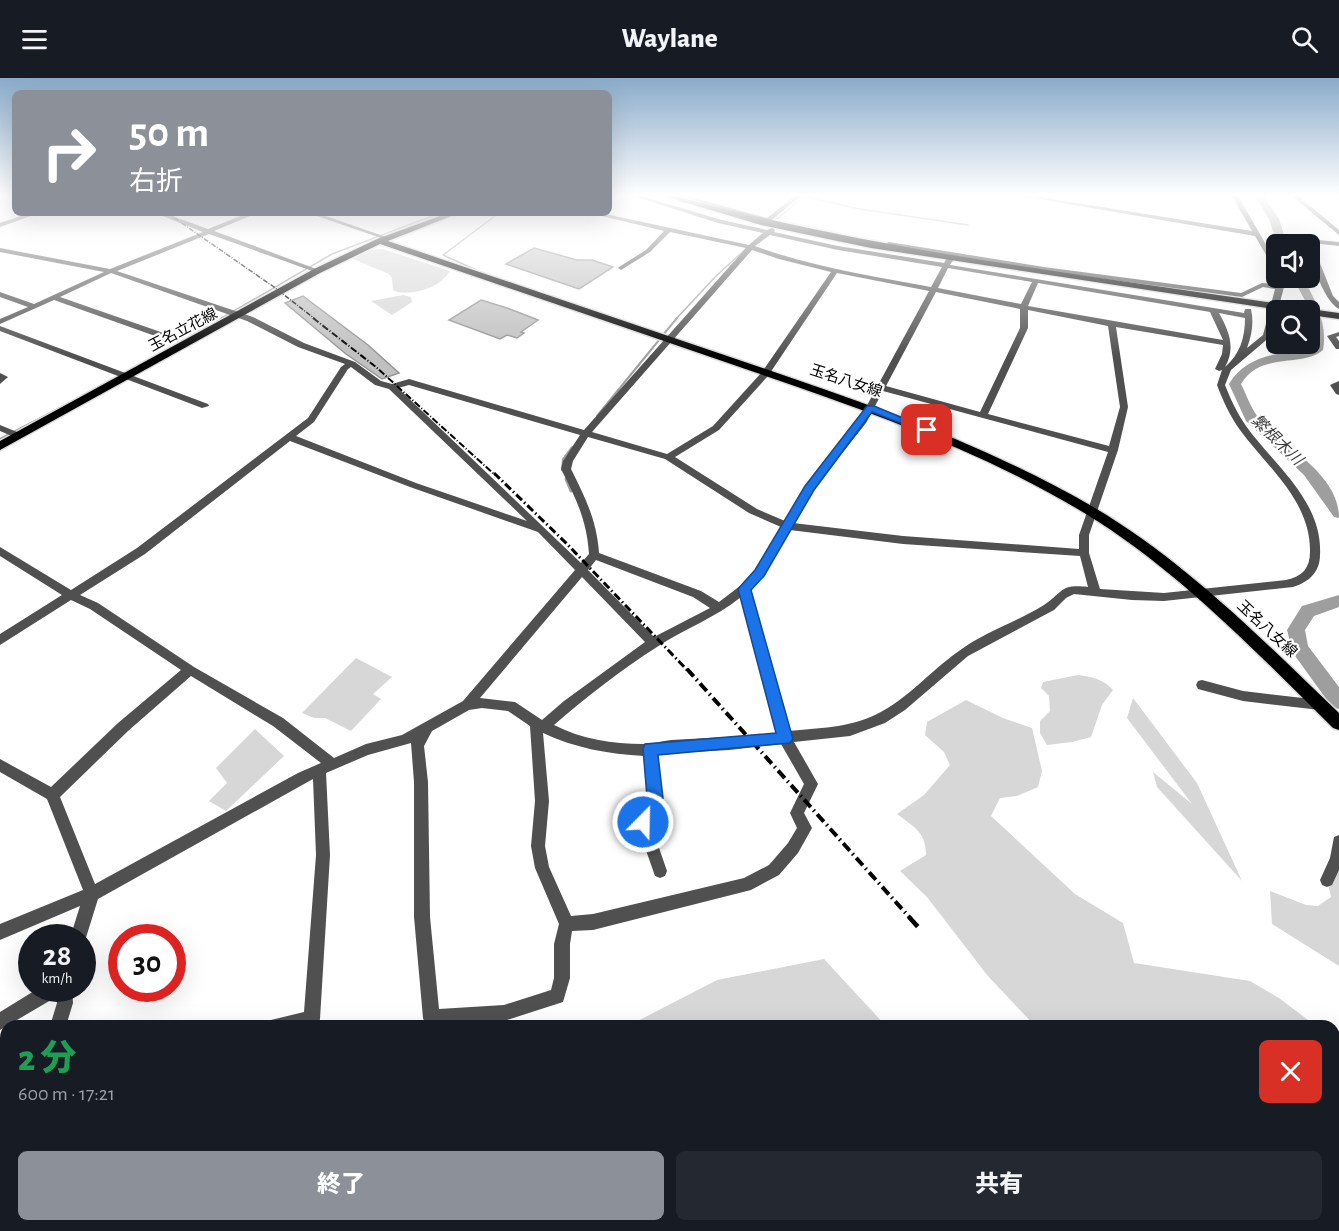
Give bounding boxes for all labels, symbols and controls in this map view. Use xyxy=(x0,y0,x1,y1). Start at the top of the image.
icon: menu xyxy=(18,23,51,56)
icon: search xyxy=(1288,23,1321,56)
text: Waylane xyxy=(621,25,718,52)
text: 50 m xyxy=(129,112,209,154)
icon: right xyxy=(30,114,108,192)
text: 右折 xyxy=(129,168,183,195)
map controls xyxy=(1266,234,1320,354)
button: sound xyxy=(1266,234,1320,288)
button: search xyxy=(1266,300,1320,354)
street label: 玉名立花線 xyxy=(146,305,220,354)
street label: 玉名八女線 xyxy=(808,361,884,400)
pin xyxy=(901,404,952,455)
water label: 繁根木川 xyxy=(1248,411,1308,469)
icon: arrive xyxy=(910,413,943,446)
street label: 玉名八女線 xyxy=(1234,597,1300,660)
position arrow xyxy=(611,790,675,854)
speed limit sign: 30 xyxy=(108,924,186,1002)
text: 28 xyxy=(43,941,71,971)
text: km/h xyxy=(42,971,72,986)
button: close xyxy=(1259,1040,1322,1103)
text: 2 分 xyxy=(18,1041,76,1077)
text: 600 m · 17:21 xyxy=(18,1084,115,1104)
button: 終了 xyxy=(18,1151,664,1220)
button: 共有 xyxy=(676,1151,1322,1220)

